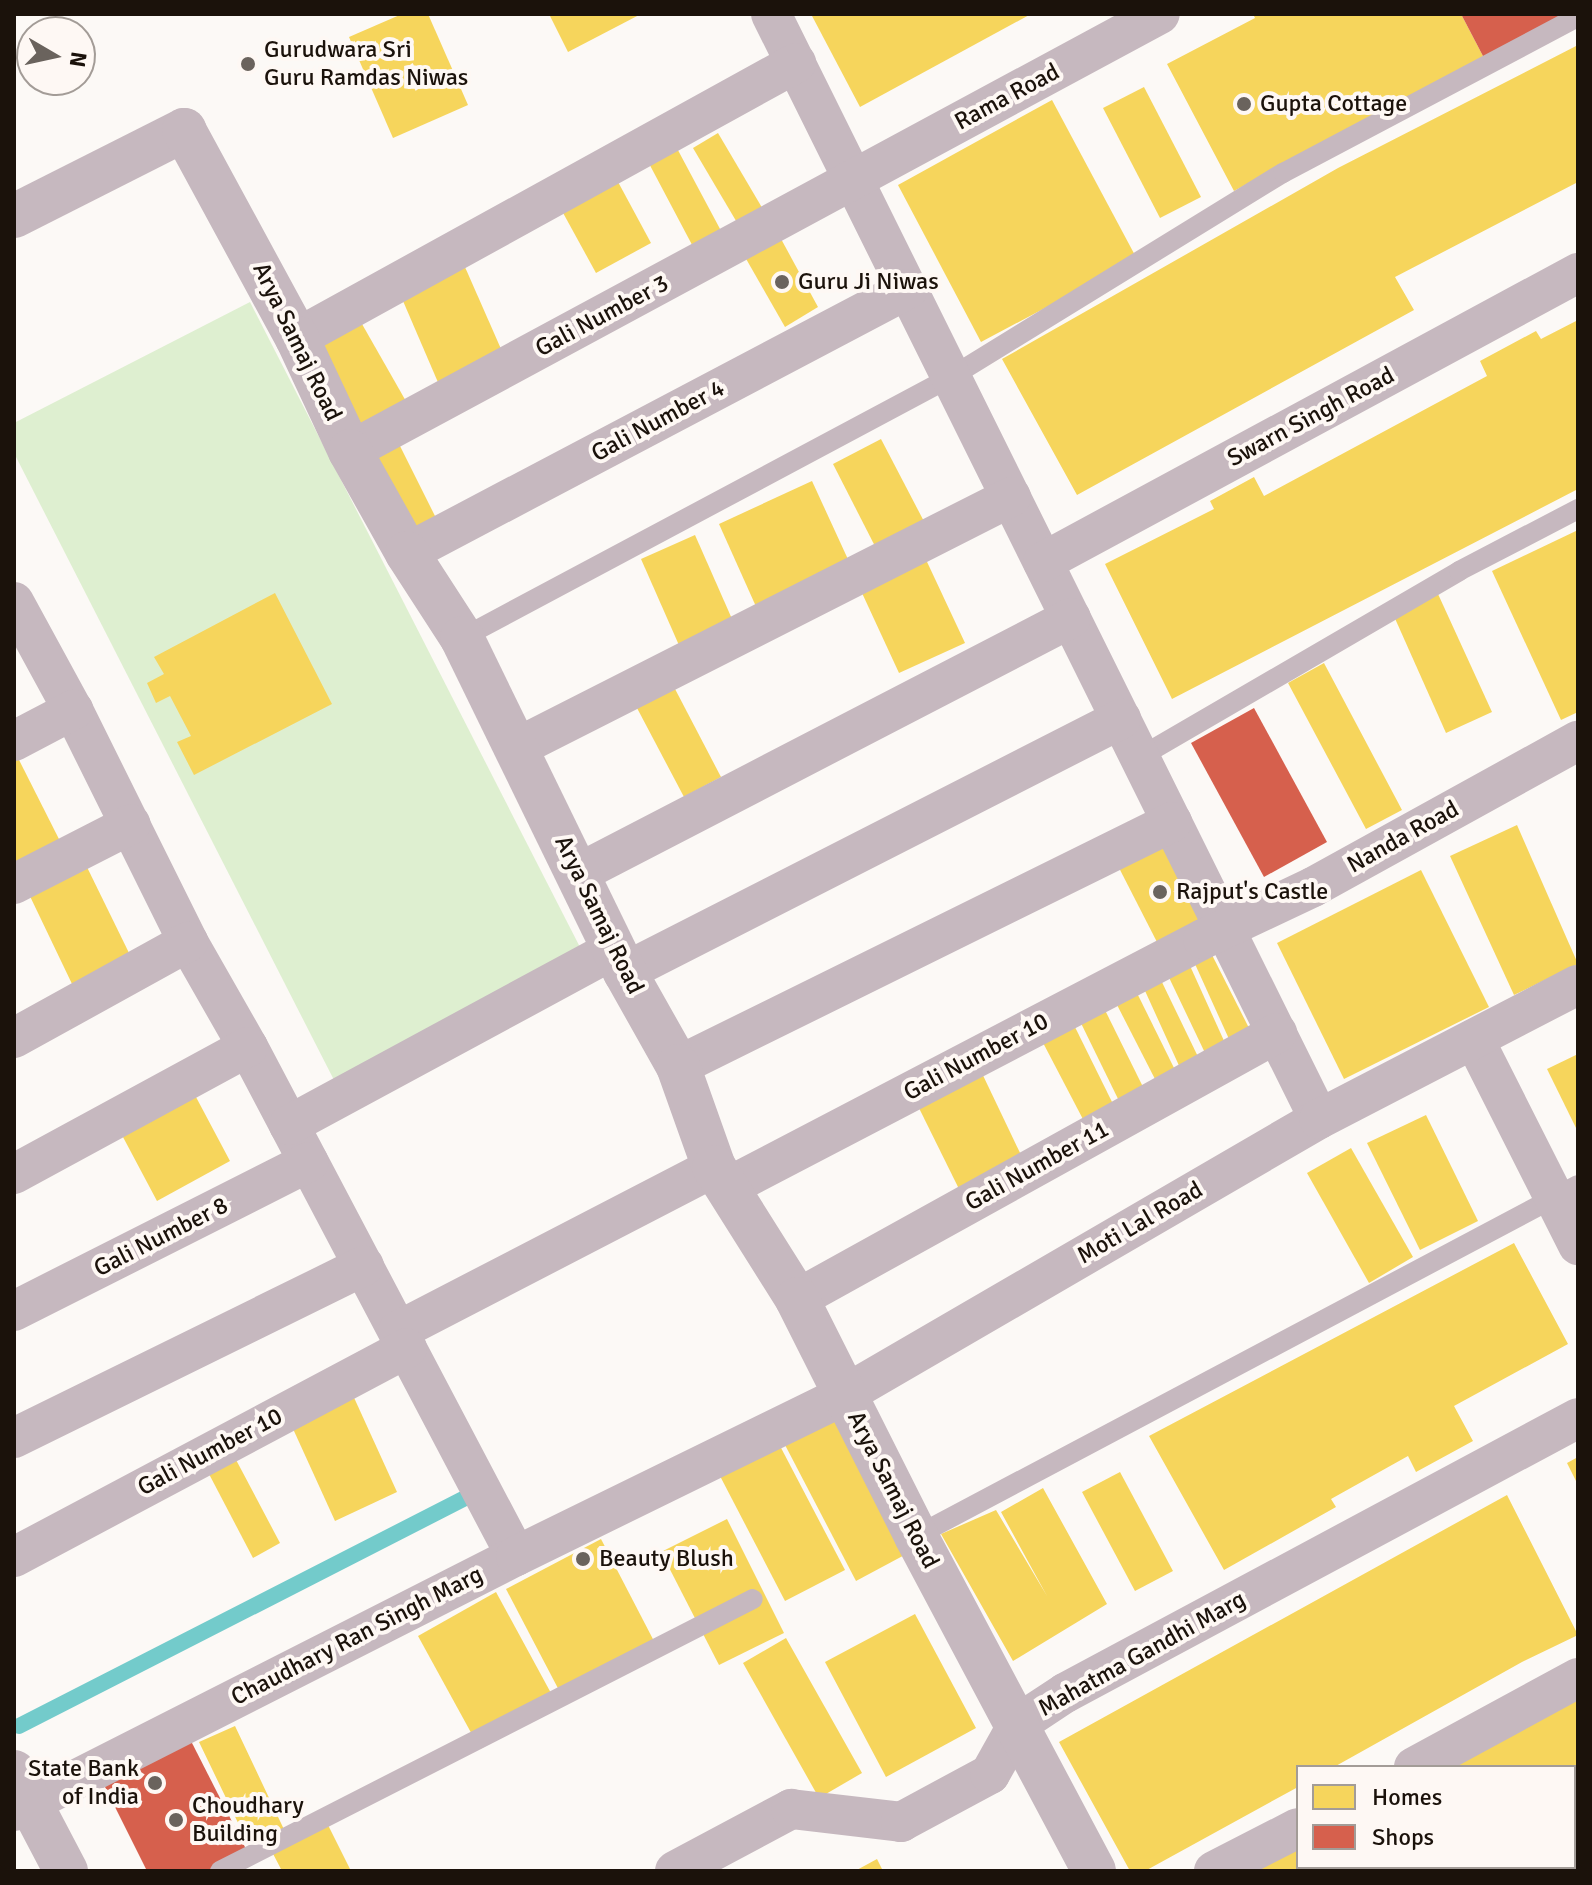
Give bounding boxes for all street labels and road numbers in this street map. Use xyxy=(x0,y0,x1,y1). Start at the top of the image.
street label: Rama Road xyxy=(950,57,1064,137)
street label: Arya Samaj Road xyxy=(246,258,348,426)
street label: Gali Number 3 xyxy=(531,269,673,363)
street label: Swarn Singh Road xyxy=(1223,361,1399,473)
street label: Gali Number 4 xyxy=(587,374,729,468)
street label: Nanda Road xyxy=(1342,795,1464,879)
street label: Arya Samaj Road xyxy=(548,831,650,999)
street label: Gali Number 10 xyxy=(899,1007,1053,1107)
street label: Gali Number 11 xyxy=(960,1115,1114,1217)
street label: Moti Lal Road xyxy=(1072,1175,1208,1271)
street label: Gali Number 8 xyxy=(89,1191,233,1283)
street label: Gali Number 10 xyxy=(133,1402,287,1502)
street label: Arya Samaj Road xyxy=(841,1407,945,1573)
street label: Chaudhary Ran Singh Marg xyxy=(226,1560,488,1712)
street label: Mahatma Gandhi Marg xyxy=(1033,1585,1251,1723)

